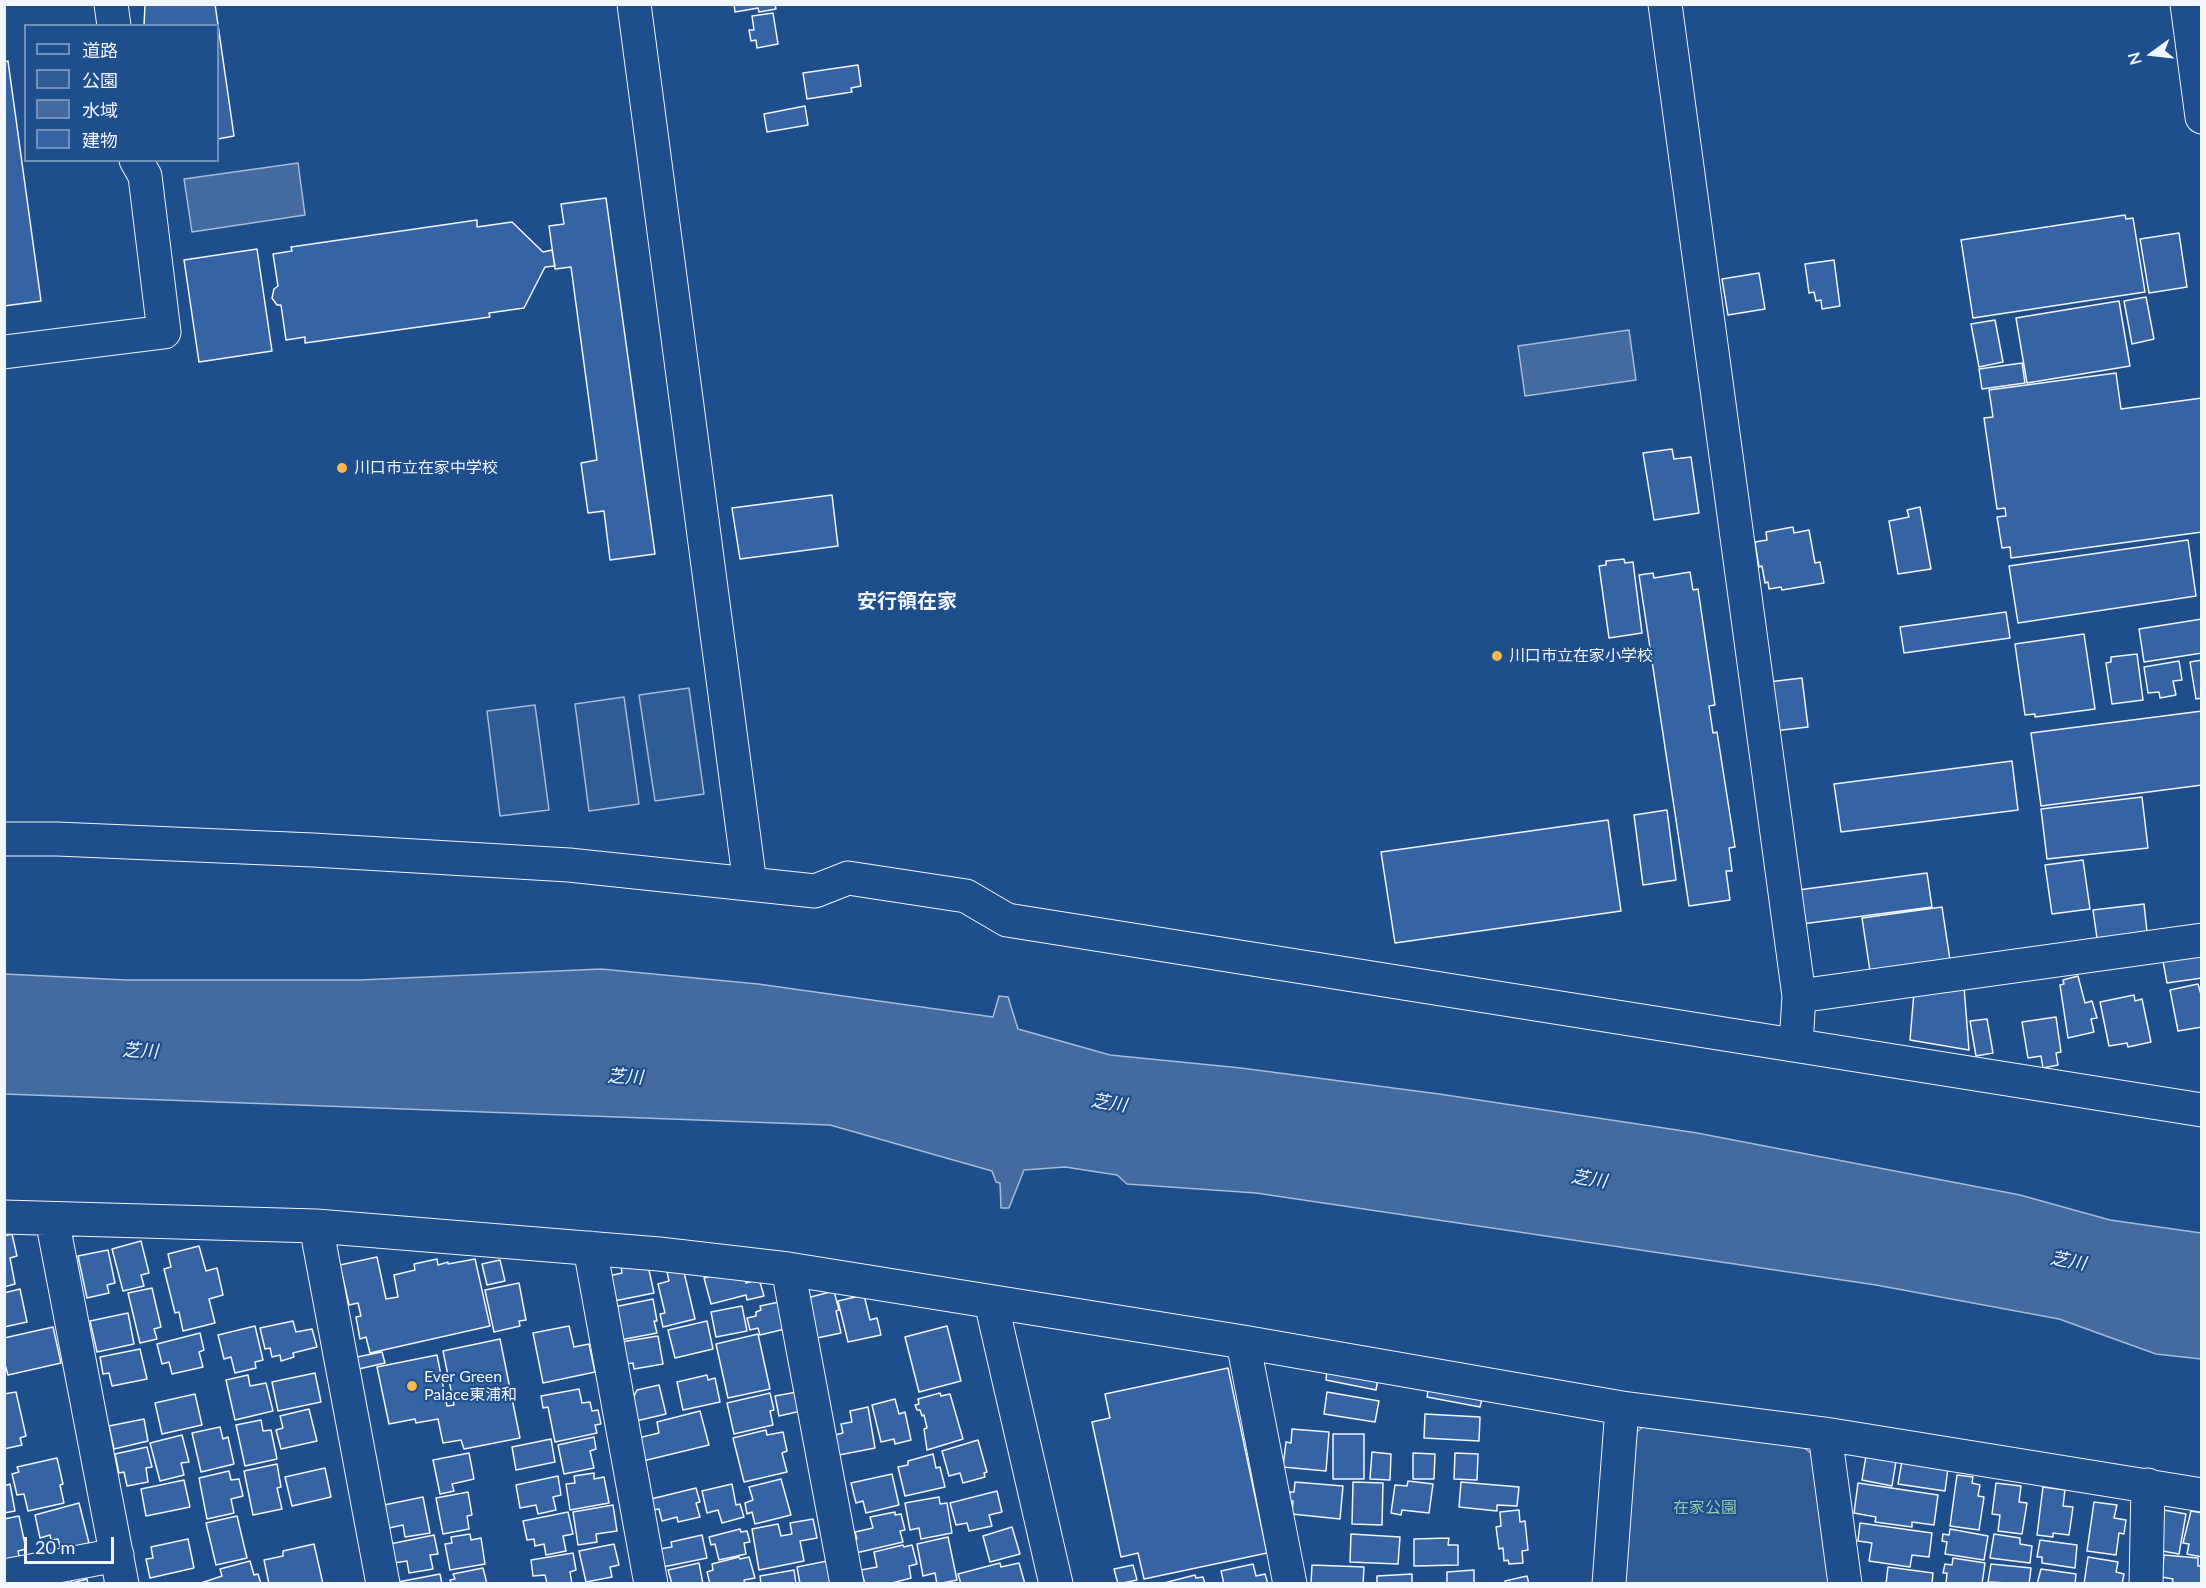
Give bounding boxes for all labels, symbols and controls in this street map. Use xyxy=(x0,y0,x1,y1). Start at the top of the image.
legend xyxy=(24,24,219,162)
north arrow xyxy=(2122,24,2182,84)
text: 道路 xyxy=(82,39,118,61)
text: N xyxy=(2123,50,2145,67)
text: 公園 xyxy=(82,69,118,91)
text: 水域 xyxy=(82,99,118,121)
text: 建物 xyxy=(82,129,118,151)
place label: 川口市立在家中学校 xyxy=(354,458,498,478)
marker: 川口市立在家中学校 xyxy=(335,461,349,475)
district label: 安行領在家 xyxy=(857,590,957,614)
place label: 川口市立在家小学校 xyxy=(1509,646,1653,666)
marker: 川口市立在家小学校 xyxy=(1490,649,1504,663)
water label: 芝川 xyxy=(121,1039,159,1063)
water label: 芝川 xyxy=(606,1065,644,1089)
water label: 芝川 xyxy=(1090,1090,1128,1116)
water label: 芝川 xyxy=(1570,1166,1608,1192)
water label: 芝川 xyxy=(2048,1247,2088,1275)
place label: Ever Green Palace東浦和 xyxy=(424,1367,517,1405)
marker: Ever Green Palace東浦和 xyxy=(405,1379,419,1393)
park label: 在家公園 xyxy=(1673,1498,1737,1518)
scale bar xyxy=(27,1525,117,1563)
text: 20 m xyxy=(35,1536,75,1558)

